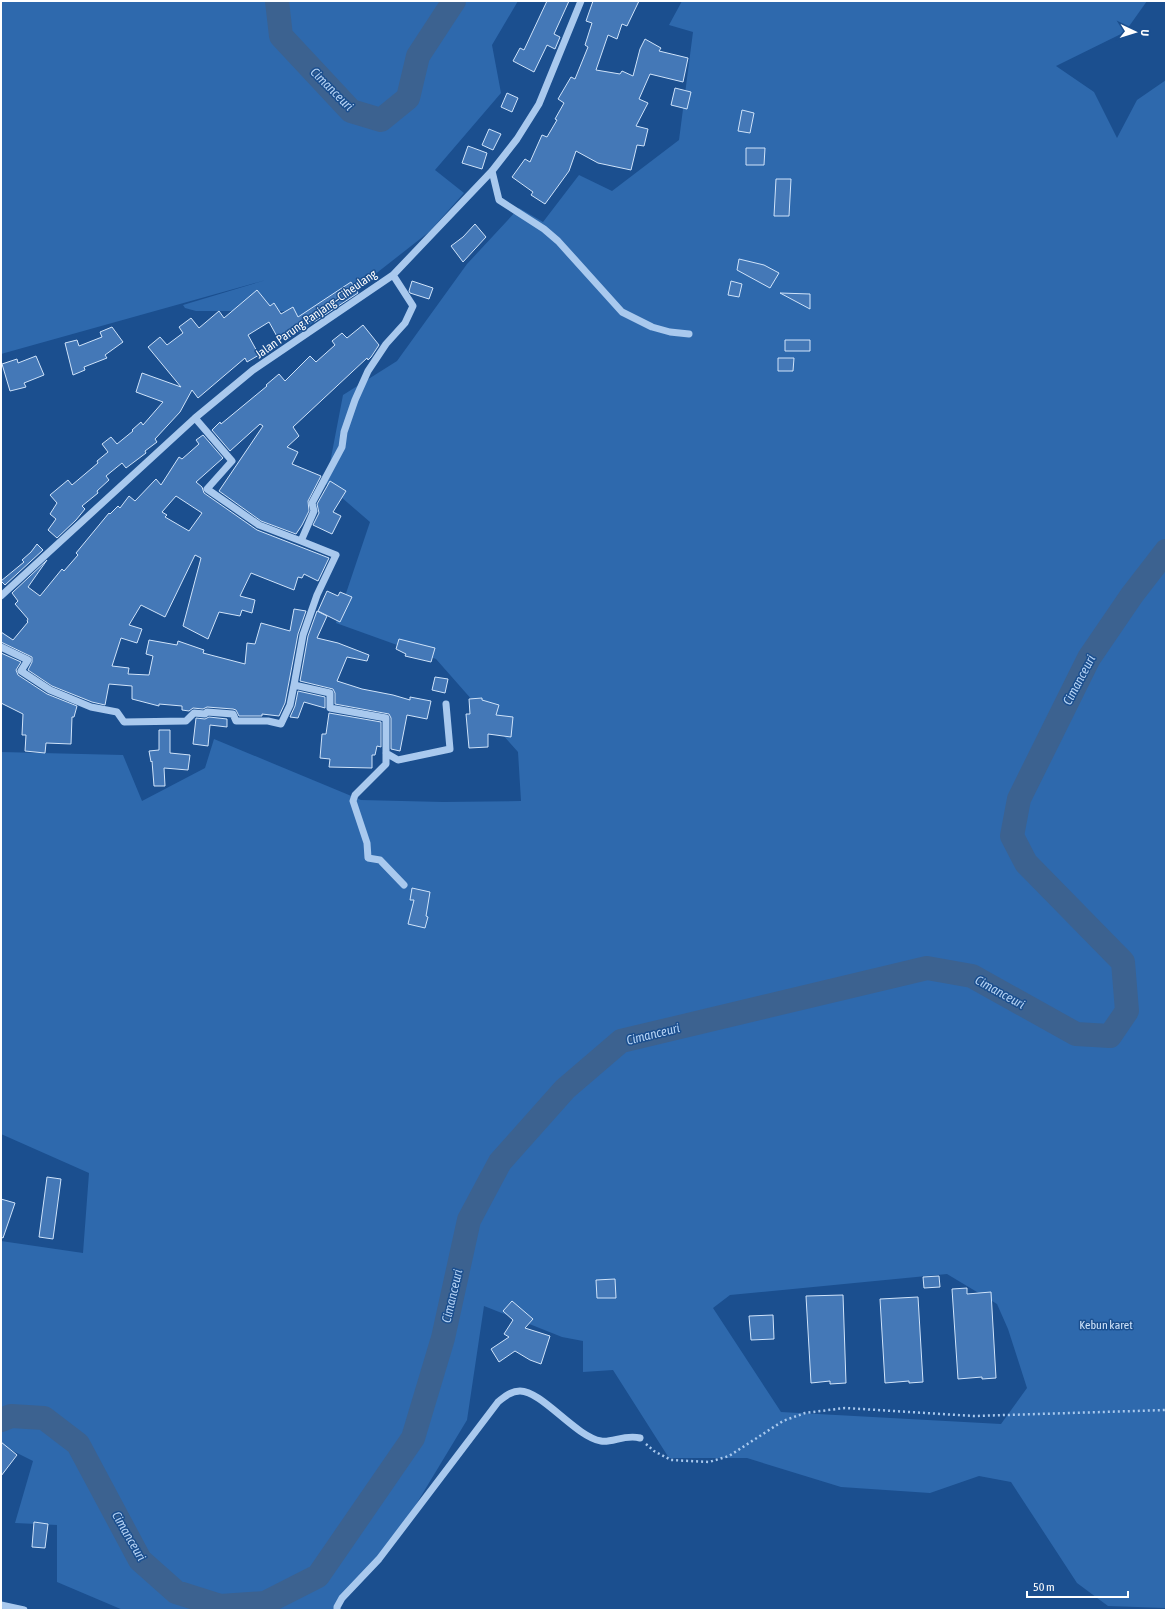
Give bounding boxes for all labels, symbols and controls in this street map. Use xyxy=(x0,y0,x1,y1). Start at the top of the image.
north arrow xyxy=(1115,12,1155,52)
text: U xyxy=(1139,29,1151,36)
water label: Cimanceuri xyxy=(307,64,357,114)
street label: Jalan Parung Panjang–Ciheulang xyxy=(253,266,380,361)
water label: Cimanceuri xyxy=(1060,652,1098,708)
water label: Cimanceuri xyxy=(973,972,1027,1012)
water label: Cimanceuri xyxy=(625,1020,681,1048)
water label: Cimanceuri xyxy=(439,1268,465,1324)
park label: Kebun karet xyxy=(1079,1318,1133,1332)
water label: Cimanceuri xyxy=(109,1509,149,1563)
scale bar xyxy=(1027,1573,1128,1599)
text: 50 m xyxy=(1033,1580,1055,1594)

